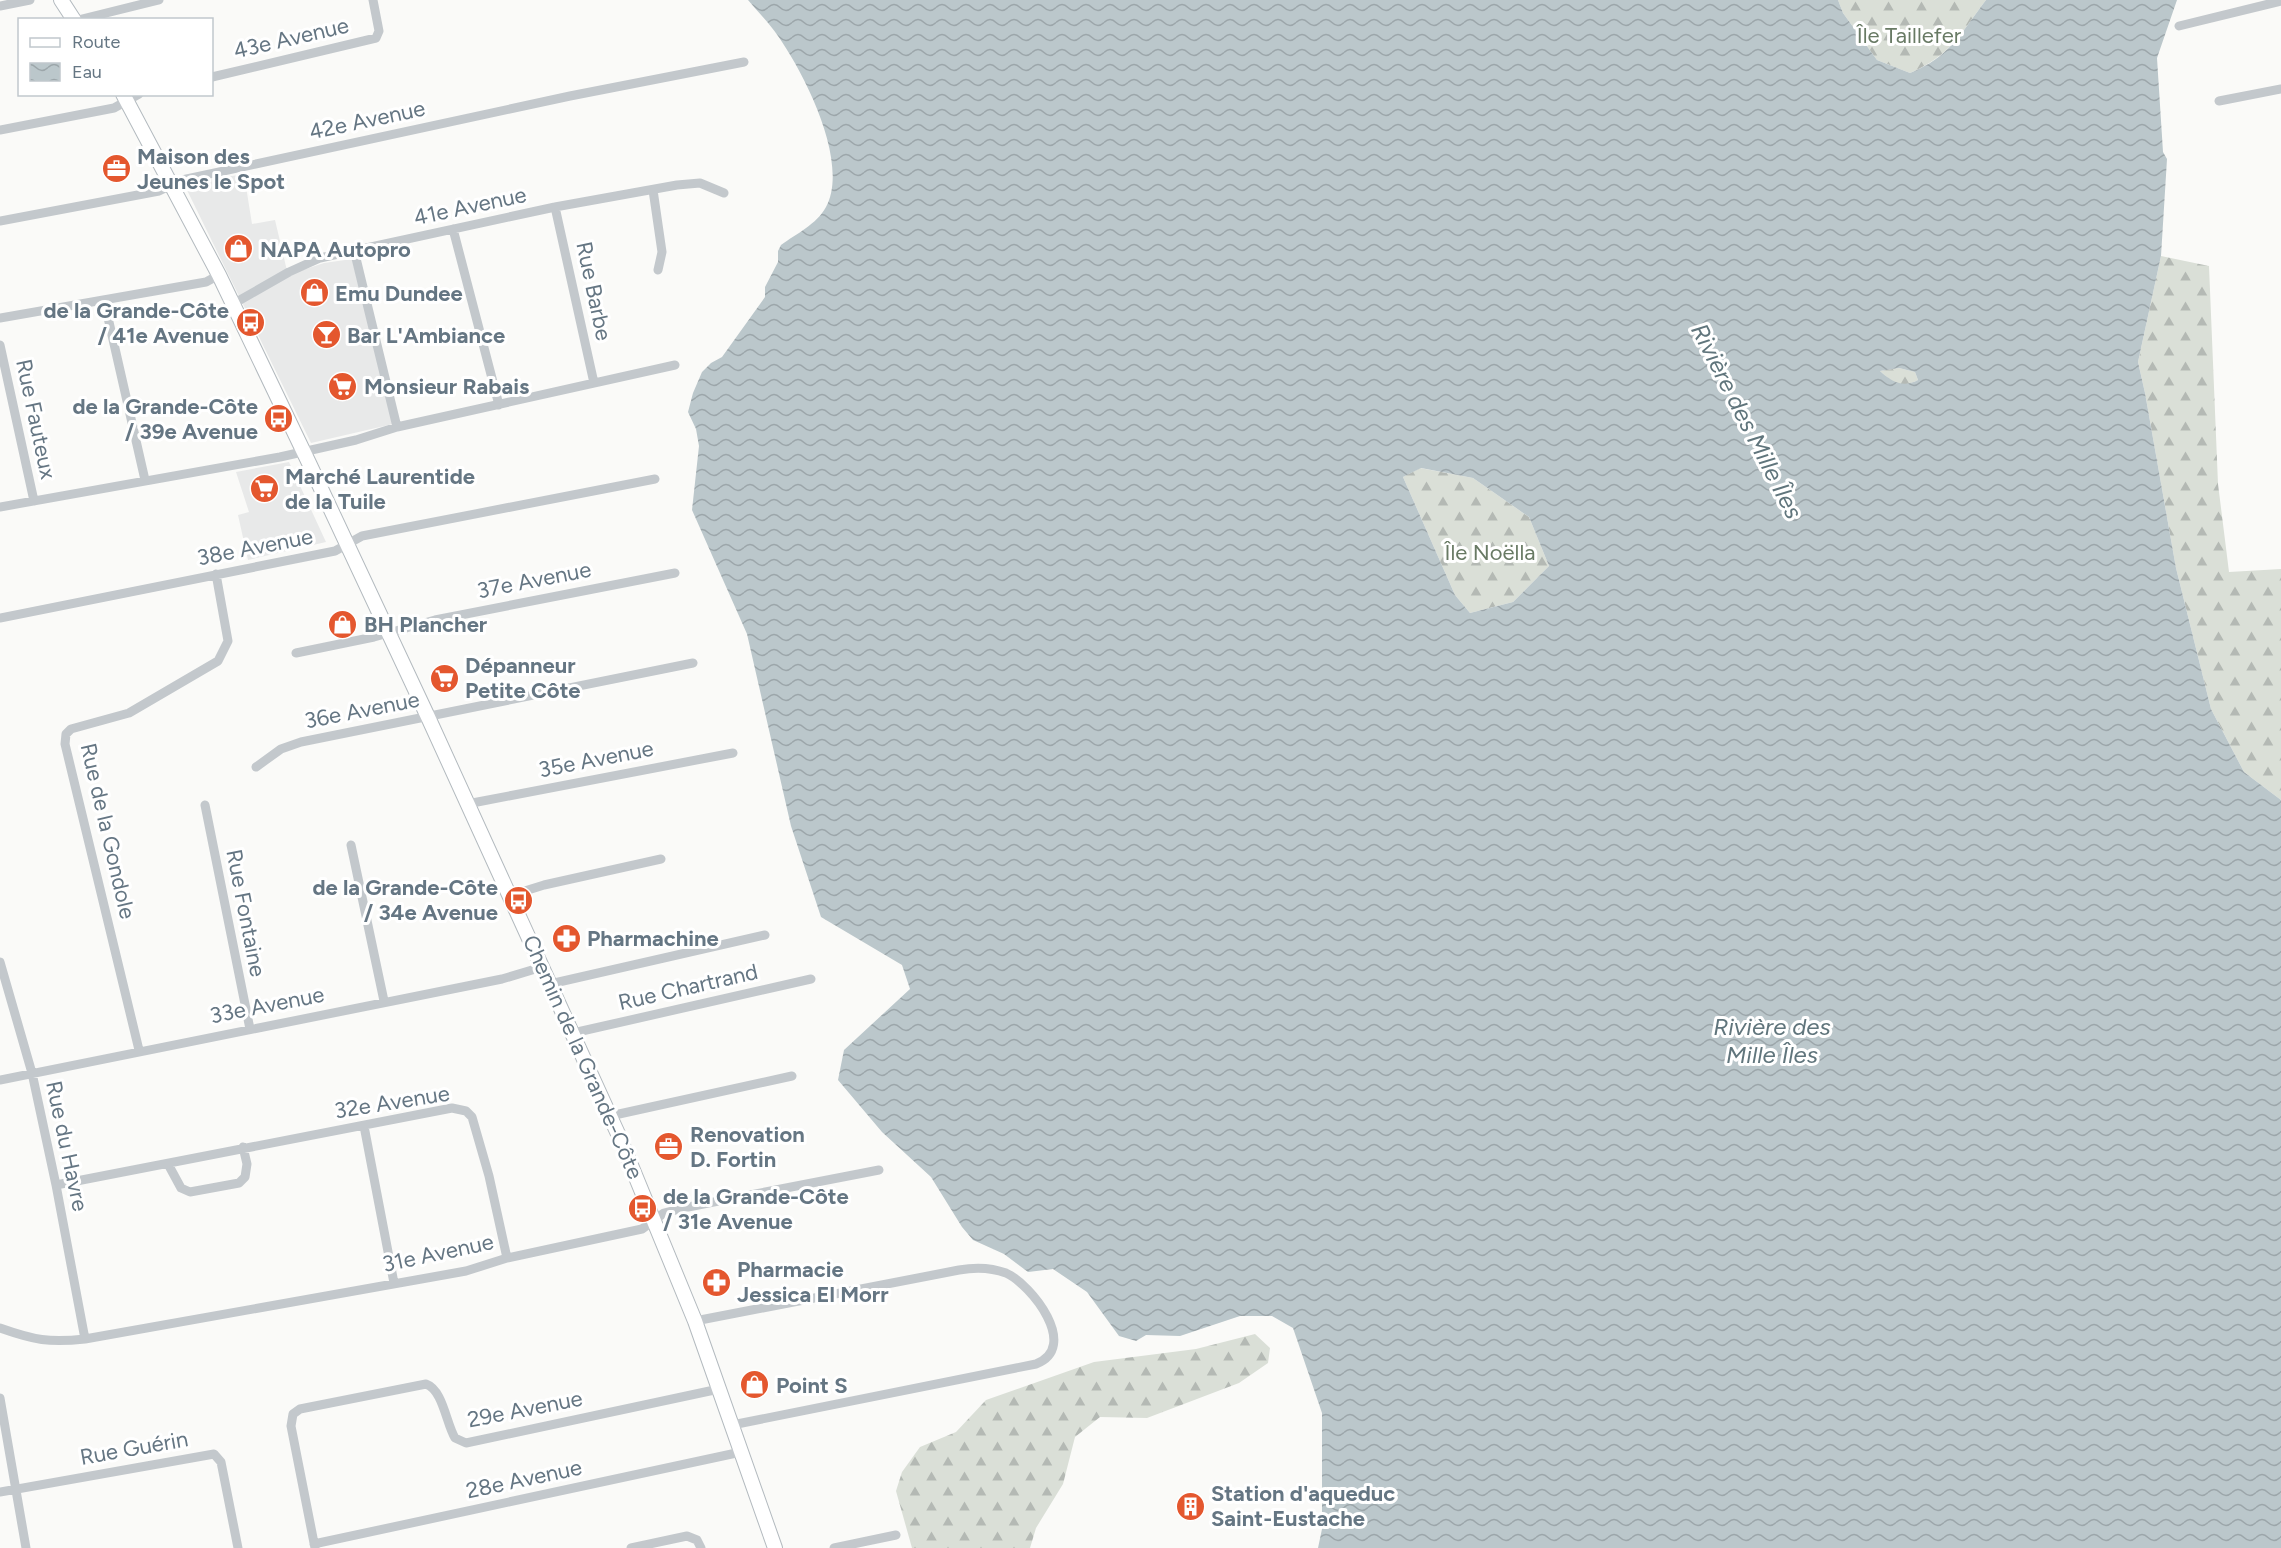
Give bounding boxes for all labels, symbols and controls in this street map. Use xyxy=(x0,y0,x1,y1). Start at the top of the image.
street label: 43e Avenue xyxy=(231,12,351,64)
legend xyxy=(18,18,213,96)
park label: Île Taillefer xyxy=(1856,22,1962,49)
text: Route xyxy=(72,31,121,53)
text: Eau xyxy=(72,61,102,83)
street label: 42e Avenue xyxy=(307,95,427,145)
place label: Maison des Jeunes le Spot xyxy=(137,143,285,195)
office icon: Maison des Jeunes le Spot xyxy=(100,153,132,185)
street label: 41e Avenue xyxy=(411,181,529,231)
shop icon: NAPA Autopro xyxy=(223,233,255,265)
place label: NAPA Autopro xyxy=(260,236,411,263)
street label: Rue Barbe xyxy=(570,239,618,343)
shop icon: Emu Dundee xyxy=(298,277,330,309)
place label: Emu Dundee xyxy=(335,280,463,307)
place label: de la Grande-Côte / 41e Avenue xyxy=(43,297,229,349)
bus stop icon: de la Grande-Côte / 41e Avenue xyxy=(234,307,266,339)
water label: Rivière des Mille Îles xyxy=(1685,318,1809,524)
bar icon: Bar L'Ambiance xyxy=(310,319,342,351)
place label: Bar L'Ambiance xyxy=(347,322,505,349)
street label: Rue Fauteux xyxy=(10,357,62,482)
supermarket icon: Monsieur Rabais xyxy=(327,370,359,402)
place label: Monsieur Rabais xyxy=(364,373,529,400)
place label: de la Grande-Côte / 39e Avenue xyxy=(72,393,258,445)
bus stop icon: de la Grande-Côte / 39e Avenue xyxy=(263,403,295,435)
place label: Marché Laurentide de la Tuile xyxy=(285,463,475,515)
supermarket icon: Marché Laurentide de la Tuile xyxy=(248,473,280,505)
street label: 38e Avenue xyxy=(195,523,315,571)
park label: Île Noëlla xyxy=(1444,539,1535,566)
street label: 37e Avenue xyxy=(475,556,593,604)
shop icon: BH Plancher xyxy=(327,608,359,640)
place label: BH Plancher xyxy=(364,611,488,638)
place label: Dépanneur Petite Côte xyxy=(465,652,580,704)
supermarket icon: Dépanneur Petite Côte xyxy=(428,662,460,694)
street label: 36e Avenue xyxy=(302,686,422,734)
street label: 35e Avenue xyxy=(536,735,656,783)
street label: Rue de la Gondole xyxy=(75,740,141,922)
street label: Rue Fontaine xyxy=(220,847,272,979)
place label: de la Grande-Côte / 34e Avenue xyxy=(312,874,498,926)
bus stop icon: de la Grande-Côte / 34e Avenue xyxy=(503,884,535,916)
pharmacy icon: Pharmachine xyxy=(550,922,582,954)
place label: Pharmachine xyxy=(587,925,719,952)
street label: Chemin de la Grande-Côte xyxy=(517,931,649,1183)
street label: Rue Chartrand xyxy=(616,958,760,1016)
street label: 33e Avenue xyxy=(208,981,326,1029)
water label: Rivière des Mille Îles xyxy=(1713,1012,1831,1069)
street label: Rue du Havre xyxy=(40,1078,94,1214)
street label: 32e Avenue xyxy=(333,1080,451,1124)
place label: Renovation D. Fortin xyxy=(690,1121,805,1173)
office icon: Renovation D. Fortin xyxy=(653,1131,685,1163)
place label: de la Grande-Côte / 31e Avenue xyxy=(663,1183,849,1235)
bus stop icon: de la Grande-Côte / 31e Avenue xyxy=(626,1193,658,1225)
street label: 31e Avenue xyxy=(380,1228,496,1278)
place label: Pharmacie Jessica El Morr xyxy=(737,1256,889,1308)
pharmacy icon: Pharmacie Jessica El Morr xyxy=(700,1266,732,1298)
shop icon: Point S xyxy=(739,1369,771,1401)
place label: Point S xyxy=(776,1372,848,1399)
street label: 29e Avenue xyxy=(465,1385,585,1433)
street label: Rue Guérin xyxy=(78,1425,190,1471)
street label: 28e Avenue xyxy=(464,1454,584,1504)
place label: Station d'aqueduc Saint-Eustache xyxy=(1211,1480,1395,1532)
building icon: Station d'aqueduc Saint-Eustache xyxy=(1174,1490,1206,1522)

